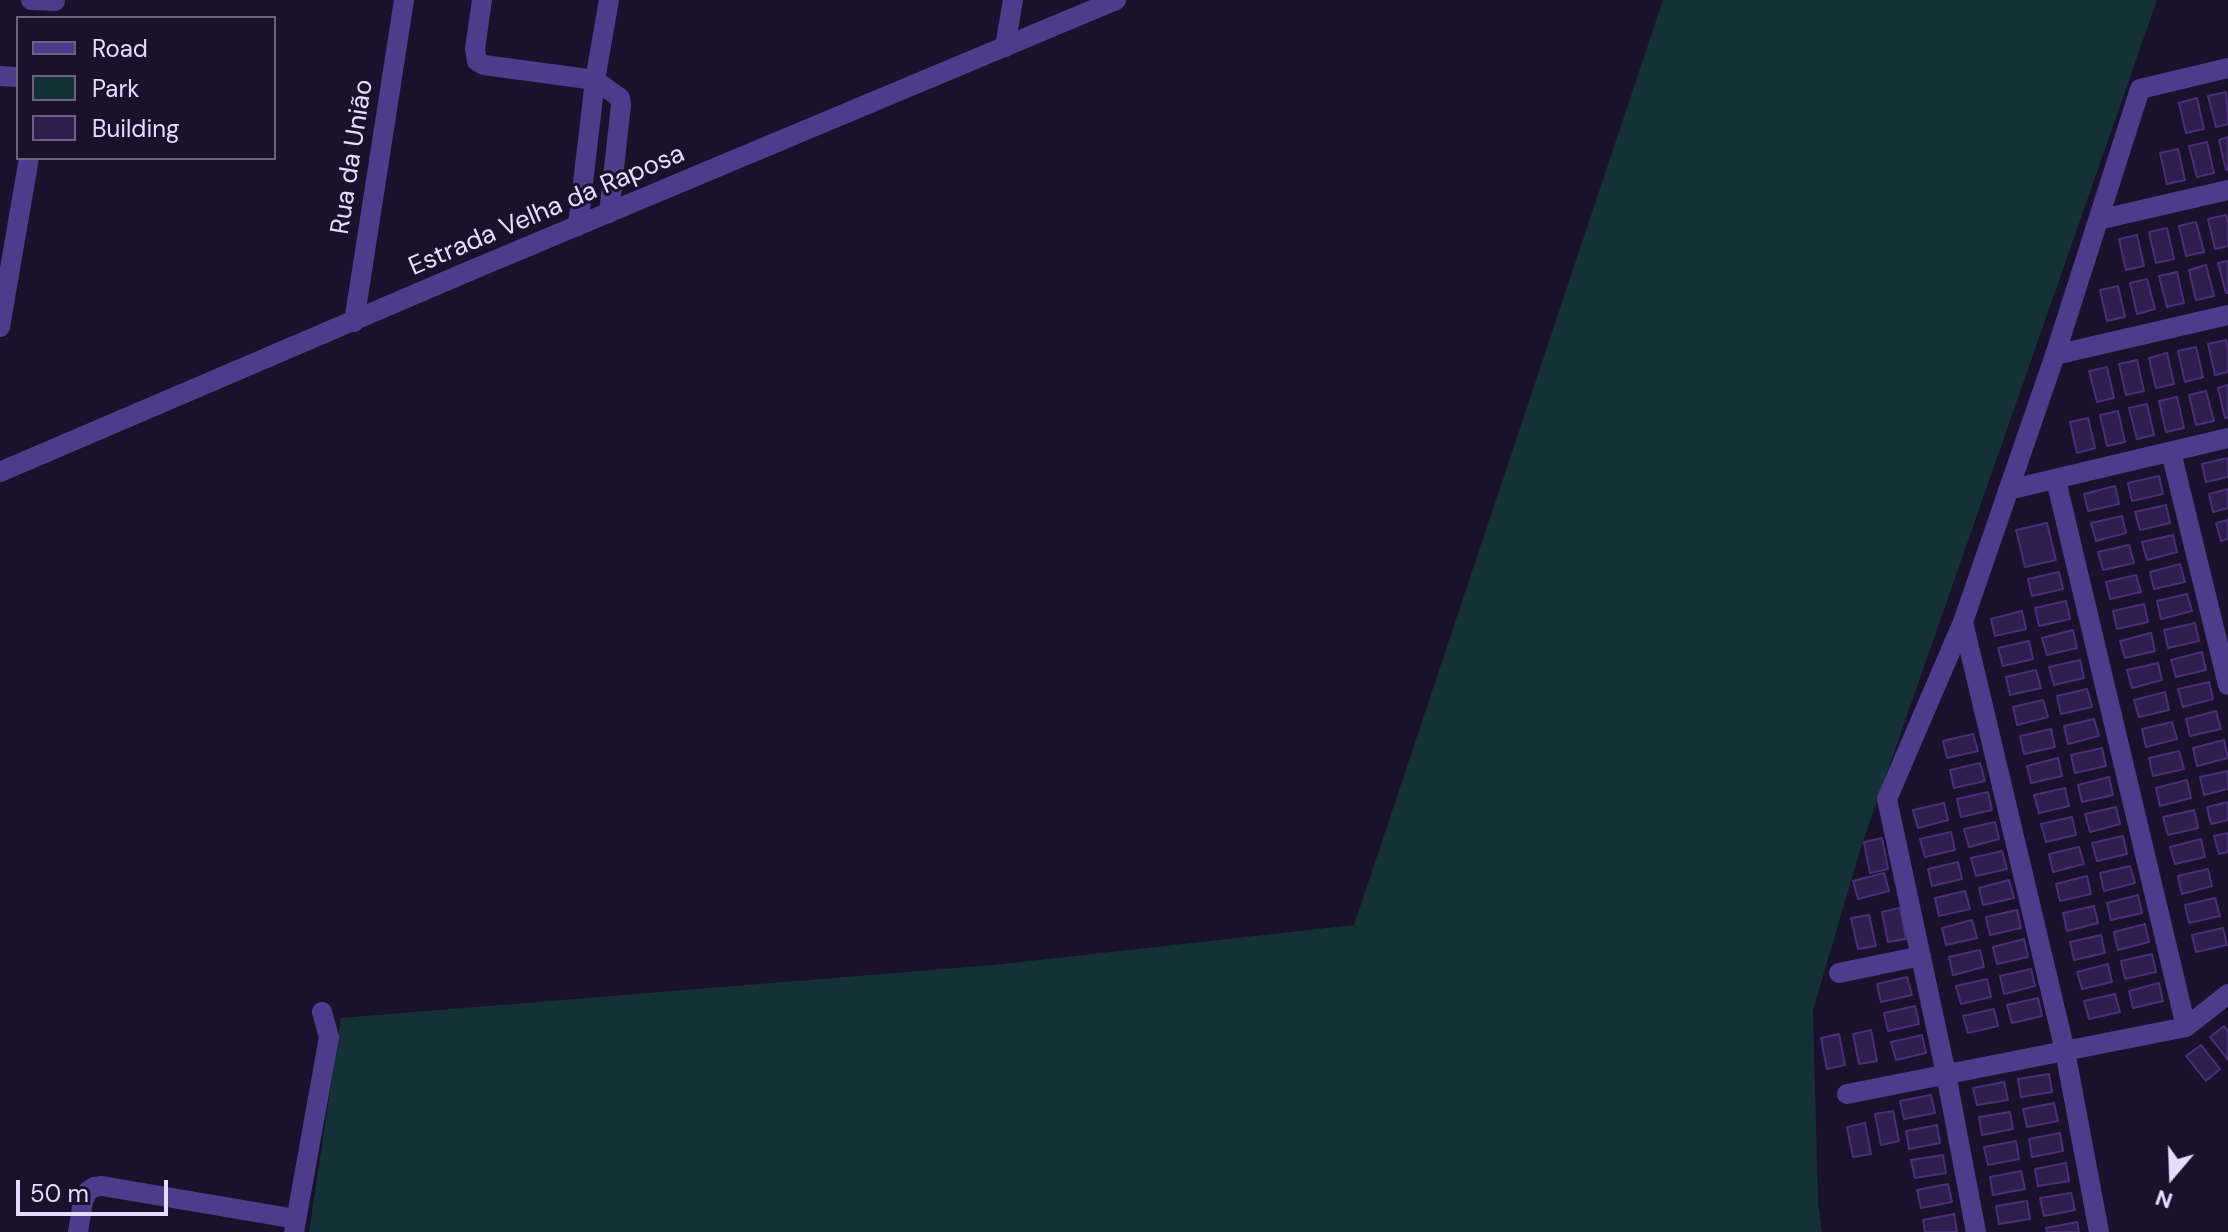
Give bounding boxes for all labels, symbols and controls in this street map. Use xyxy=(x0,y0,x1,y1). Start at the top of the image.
legend xyxy=(16,16,276,160)
text: Road xyxy=(92,33,148,64)
text: Park xyxy=(92,73,139,104)
street label: Rua da União xyxy=(325,77,381,237)
text: Building xyxy=(92,113,179,144)
street label: Estrada Velha da Raposa xyxy=(405,139,689,283)
north arrow xyxy=(2132,1136,2212,1216)
scale bar xyxy=(20,1164,172,1214)
text: 50 m xyxy=(30,1178,89,1209)
text: N xyxy=(2152,1183,2176,1215)

